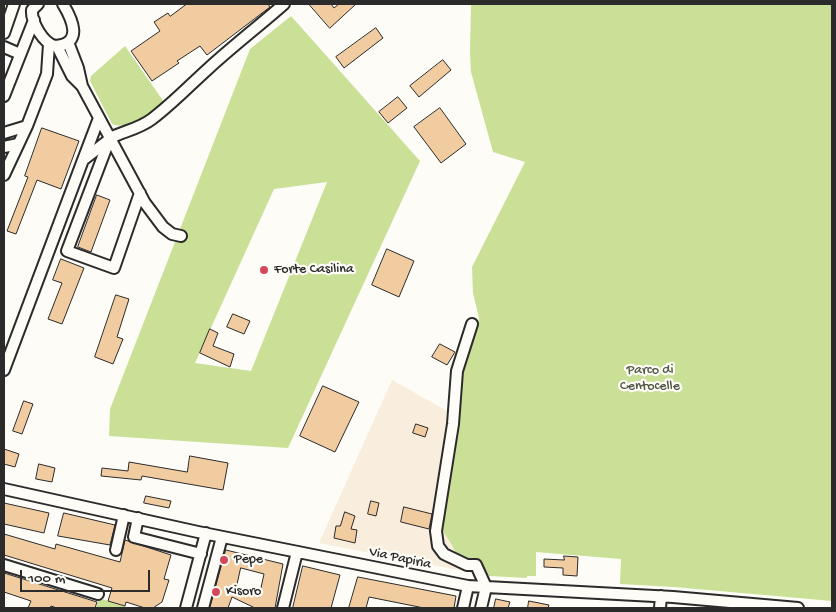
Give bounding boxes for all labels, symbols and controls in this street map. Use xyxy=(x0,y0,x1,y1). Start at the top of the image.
place label: Forte Casilina xyxy=(274,262,354,278)
marker: Forte Casilina xyxy=(258,264,270,276)
park label: Parco di Centocelle xyxy=(620,363,680,396)
street label: Via Papiria xyxy=(367,544,433,574)
place label: Pepe xyxy=(234,552,263,568)
marker: Pepe xyxy=(218,554,230,566)
scale bar xyxy=(22,560,152,592)
text: 100 m xyxy=(28,570,65,588)
place label: Kisoro xyxy=(226,584,261,600)
marker: Kisoro xyxy=(210,586,222,598)

